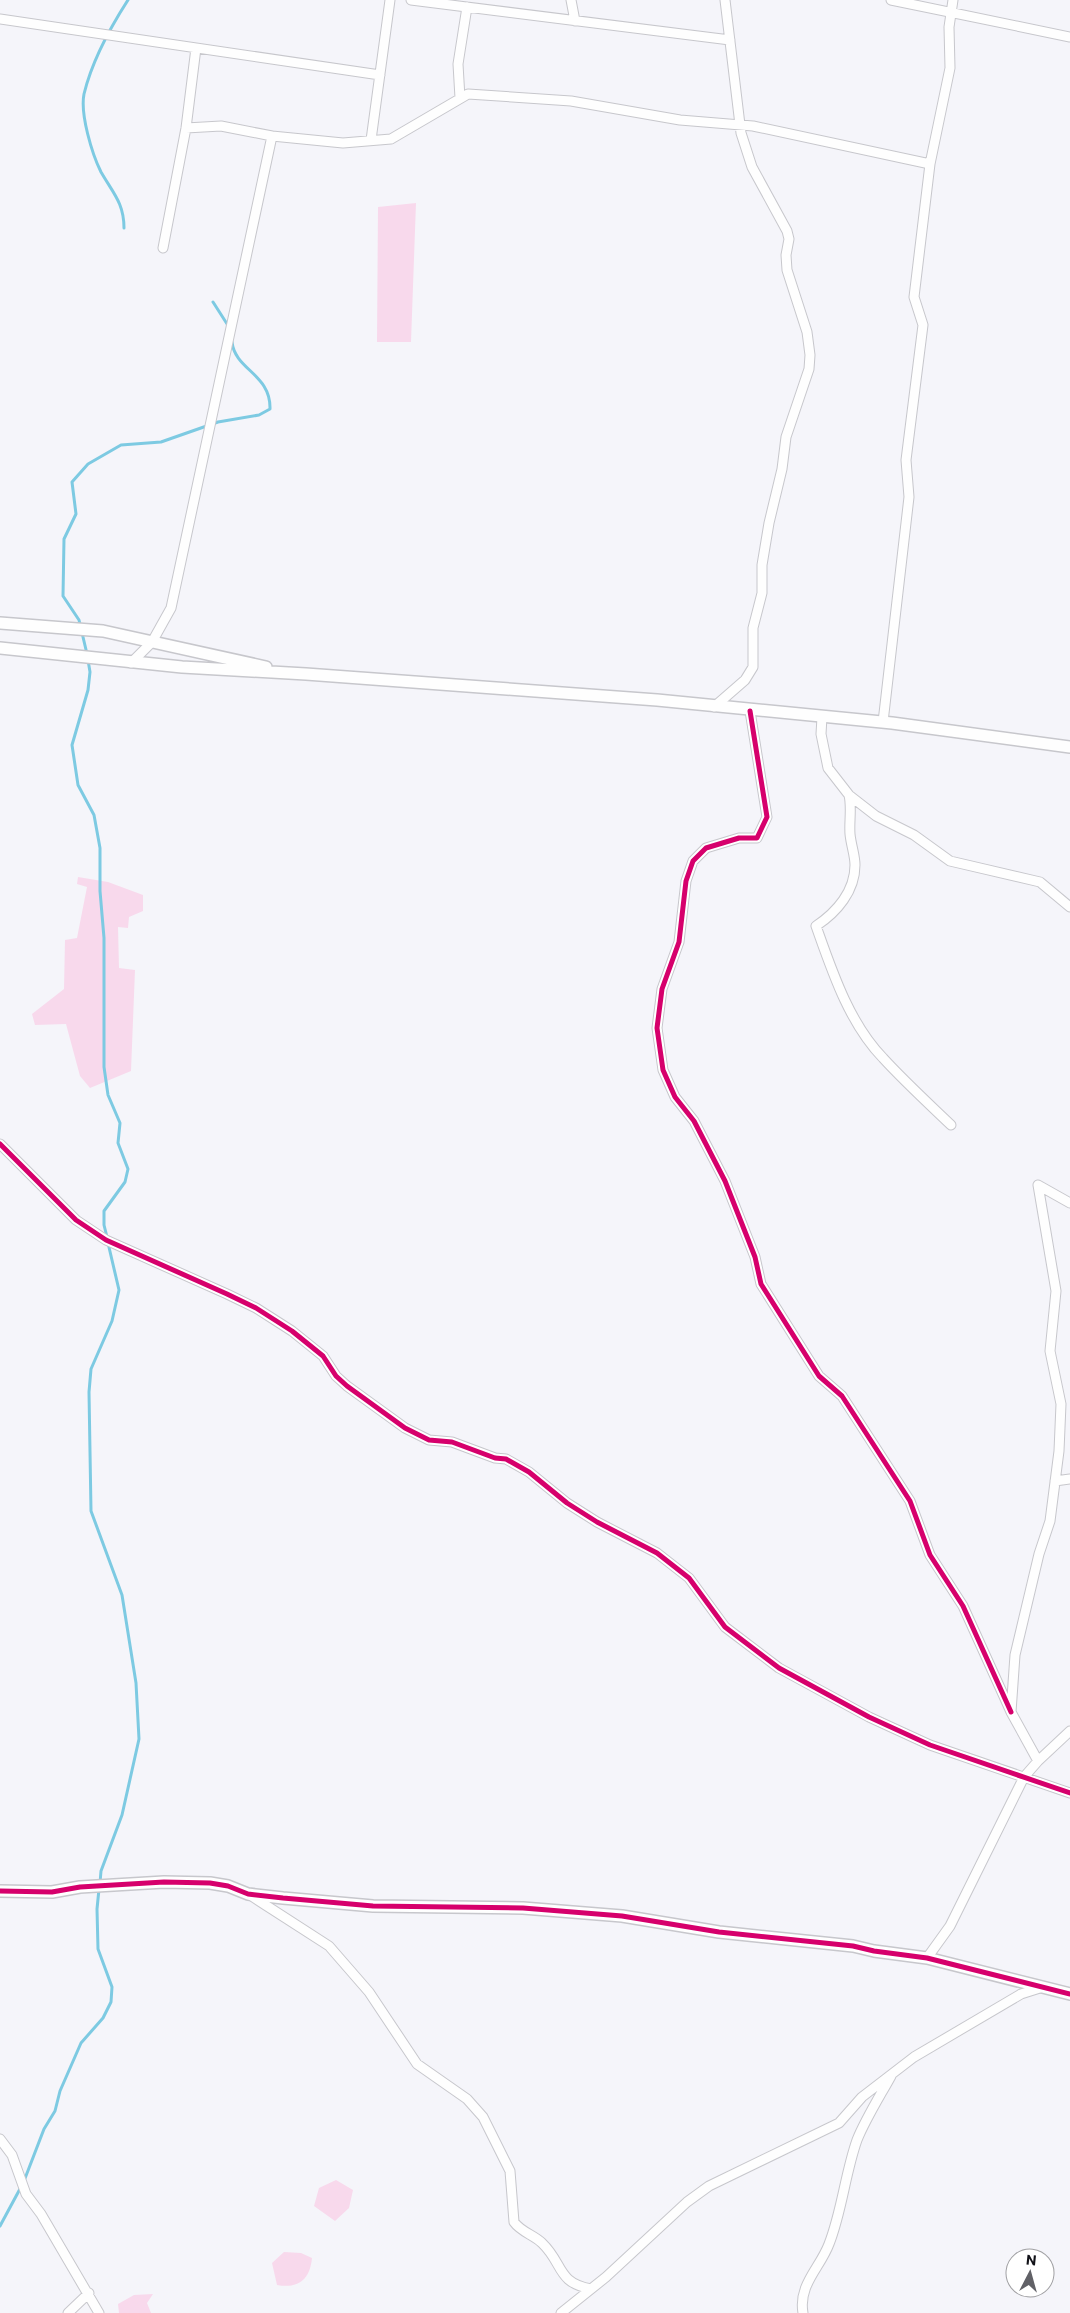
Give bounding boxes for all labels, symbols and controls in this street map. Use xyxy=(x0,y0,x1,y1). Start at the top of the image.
north arrow xyxy=(1005,2248,1055,2298)
text: N xyxy=(1025,2251,1038,2269)

